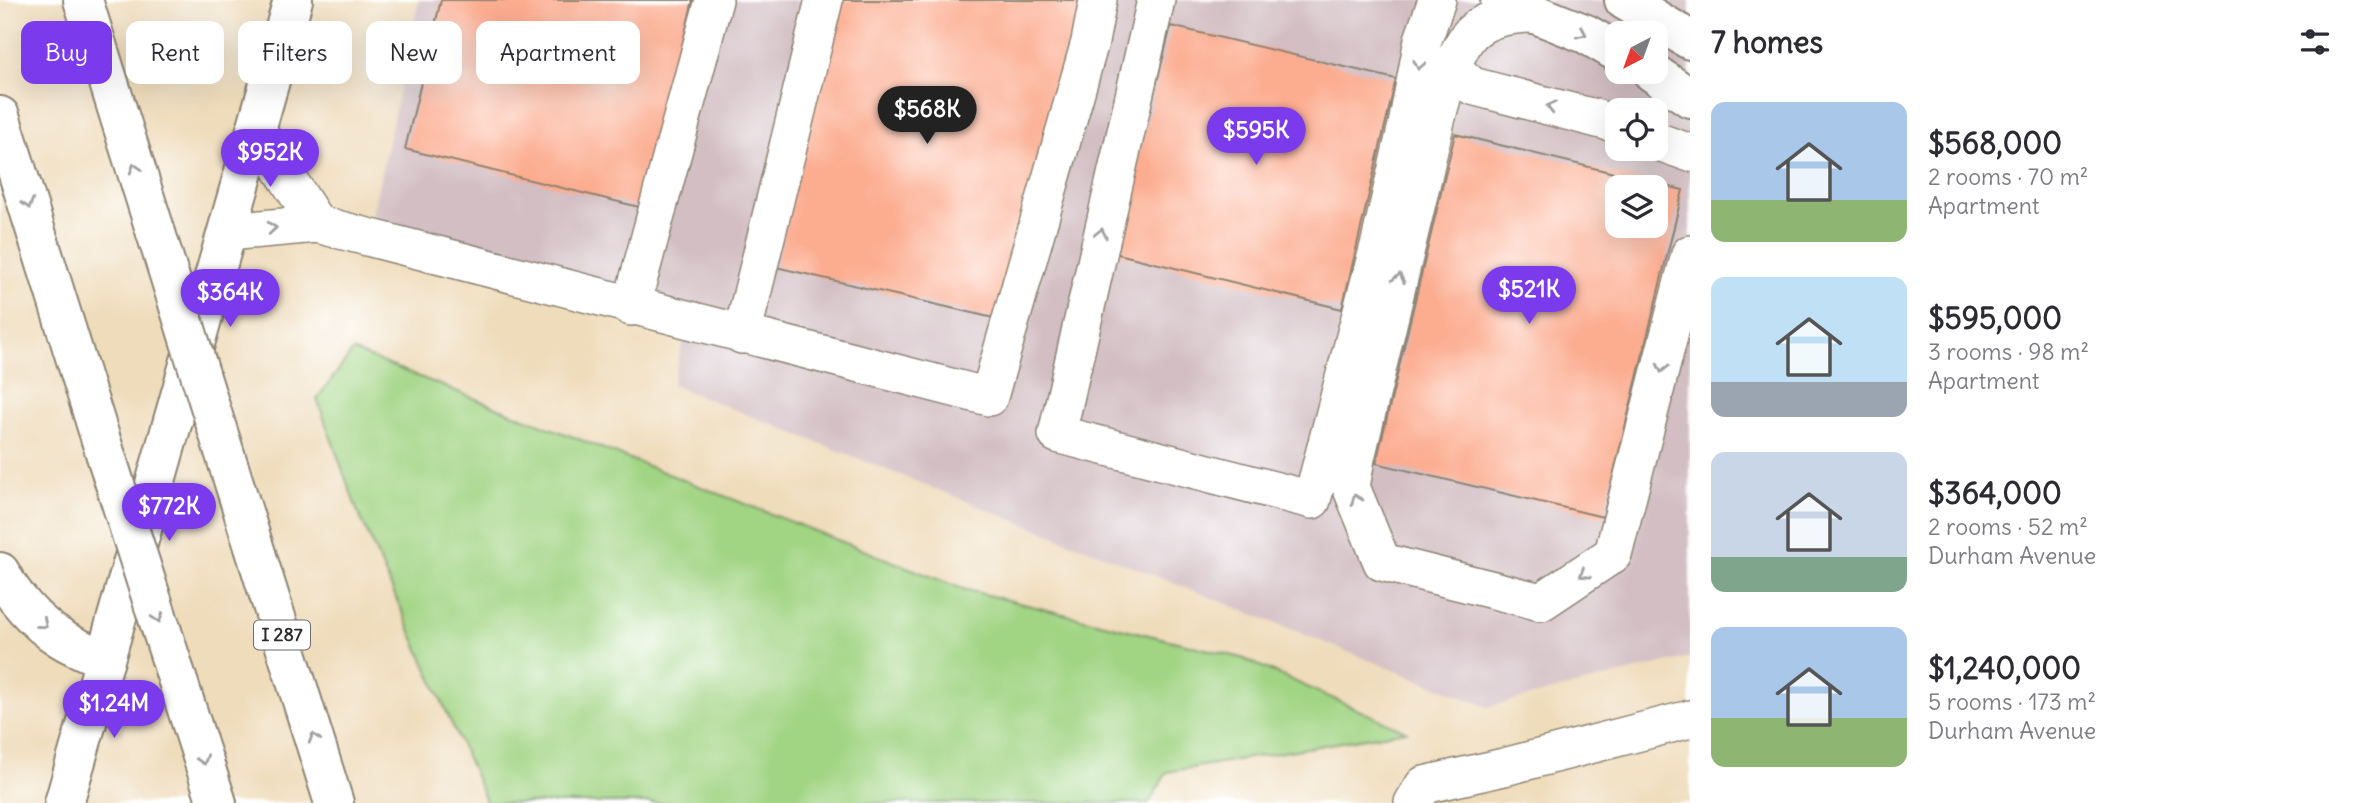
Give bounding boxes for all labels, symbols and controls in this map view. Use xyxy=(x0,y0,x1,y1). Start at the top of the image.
chip: Buy xyxy=(21,21,112,84)
chip: Rent xyxy=(126,21,224,84)
chip: Filters xyxy=(238,21,352,84)
chip: New xyxy=(366,21,462,84)
chip: Apartment xyxy=(476,21,640,84)
north arrow xyxy=(1605,21,1668,84)
map controls xyxy=(1605,21,1668,238)
text: 7 homes xyxy=(1711,23,1823,61)
icon: filters xyxy=(2296,23,2334,61)
one-way arrow xyxy=(1575,25,1587,39)
one-way arrow xyxy=(1412,59,1427,71)
pin: $568K xyxy=(878,86,976,146)
text: $568K xyxy=(894,94,960,123)
button: locate xyxy=(1605,98,1668,161)
one-way arrow xyxy=(1545,101,1557,115)
pin: $595K xyxy=(1207,108,1305,167)
text: $595K xyxy=(1223,115,1289,144)
text: $568,000 xyxy=(1928,124,2062,162)
pin: $952K xyxy=(221,130,319,189)
icon: home xyxy=(1767,130,1851,214)
text: $952K xyxy=(237,137,303,166)
one-way arrow xyxy=(129,162,144,174)
text: 2 rooms · 70 m² xyxy=(1928,162,2088,191)
button: layers xyxy=(1605,175,1668,238)
text: Apartment xyxy=(1928,191,2040,220)
one-way arrow xyxy=(19,198,34,210)
one-way arrow xyxy=(267,221,278,236)
one-way arrow xyxy=(1093,227,1107,239)
pin: $521K xyxy=(1480,266,1578,326)
pin: $364K xyxy=(181,270,279,329)
one-way arrow xyxy=(1391,272,1405,284)
text: $521K xyxy=(1498,274,1560,303)
text: $364K xyxy=(197,277,263,306)
text: $595,000 xyxy=(1928,299,2062,337)
icon: home xyxy=(1767,305,1851,389)
text: 3 rooms · 98 m² xyxy=(1928,337,2089,366)
one-way arrow xyxy=(1655,362,1670,374)
text: Apartment xyxy=(1928,366,2040,395)
text: $364,000 xyxy=(1928,474,2062,512)
icon: home xyxy=(1767,480,1851,564)
pin: $772K xyxy=(120,484,218,543)
text: $772K xyxy=(138,491,200,520)
one-way arrow xyxy=(1350,493,1364,506)
text: 2 rooms · 52 m² xyxy=(1928,512,2088,541)
text: Durham Avenue xyxy=(1928,541,2096,570)
one-way arrow xyxy=(1579,566,1592,578)
one-way arrow xyxy=(150,612,164,624)
one-way arrow xyxy=(35,616,48,628)
road number: I 287 xyxy=(254,620,310,650)
text: $1,240,000 xyxy=(1928,649,2081,687)
icon: home xyxy=(1767,655,1851,739)
pin: $1.24M xyxy=(57,680,171,740)
text: 5 rooms · 173 m² xyxy=(1928,687,2096,716)
text: $1.24M xyxy=(79,688,149,717)
text: Durham Avenue xyxy=(1928,716,2096,745)
one-way arrow xyxy=(308,732,322,745)
one-way arrow xyxy=(195,754,210,766)

